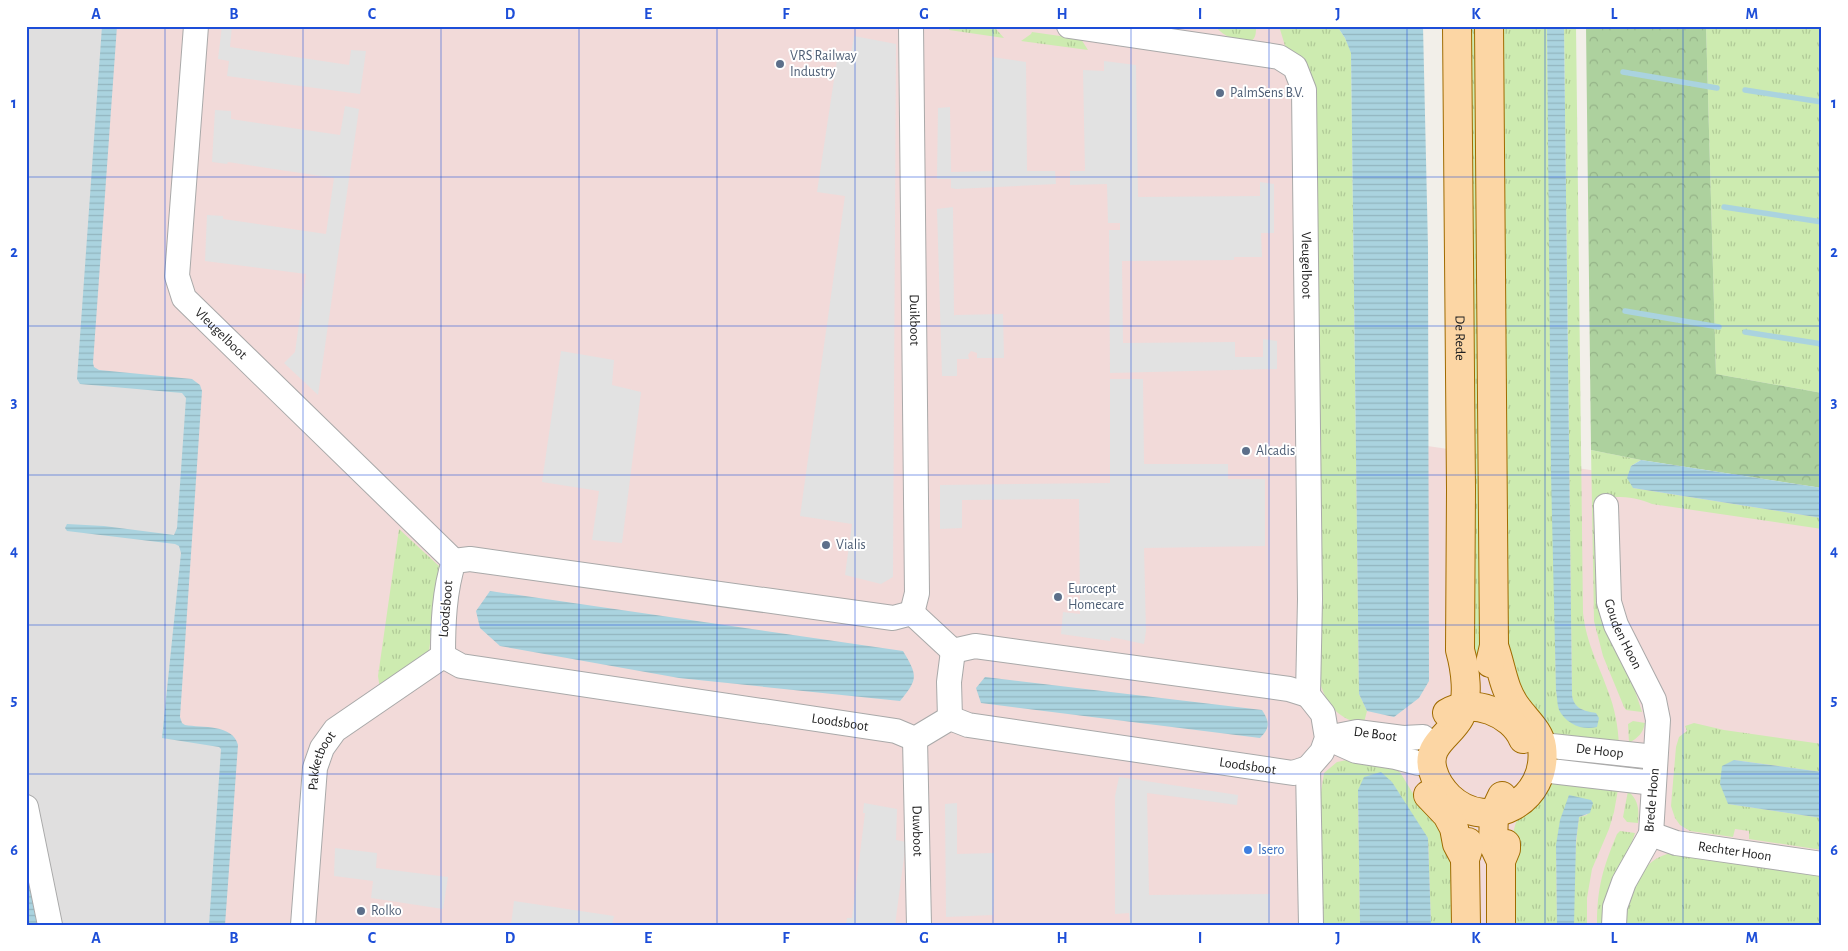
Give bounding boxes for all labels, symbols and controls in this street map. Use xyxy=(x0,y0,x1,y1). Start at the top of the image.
text: A xyxy=(91,6,101,22)
text: B xyxy=(229,6,239,22)
text: C xyxy=(368,6,377,22)
text: D xyxy=(505,6,516,22)
text: E xyxy=(644,6,652,22)
text: F xyxy=(782,6,790,22)
text: G xyxy=(919,6,929,22)
text: H xyxy=(1056,6,1068,22)
text: I xyxy=(1198,6,1202,22)
text: J xyxy=(1335,6,1341,22)
text: K xyxy=(1471,6,1481,22)
text: L xyxy=(1611,6,1618,22)
text: M xyxy=(1746,6,1758,22)
place label: VRS Railway Industry xyxy=(790,49,857,79)
marker: VRS Railway Industry xyxy=(774,58,786,70)
place label: PalmSens B.V. xyxy=(1230,86,1304,100)
marker: PalmSens B.V. xyxy=(1214,87,1226,99)
text: 1 xyxy=(11,95,17,111)
text: 1 xyxy=(1831,95,1837,111)
street label: Vleugelboot xyxy=(1299,232,1313,299)
text: 2 xyxy=(10,244,18,260)
text: 2 xyxy=(1830,244,1838,260)
street label: Duikboot xyxy=(907,294,921,346)
street label: Vleugelboot xyxy=(192,305,250,362)
street label: De Rede xyxy=(1452,315,1467,361)
text: 3 xyxy=(11,394,18,410)
text: 3 xyxy=(1831,394,1838,410)
place label: Alcadis xyxy=(1256,444,1295,458)
marker: Alcadis xyxy=(1240,445,1252,457)
place label: Vialis xyxy=(836,538,866,552)
marker: Vialis xyxy=(820,539,832,551)
text: 4 xyxy=(10,543,18,559)
text: 4 xyxy=(1830,543,1838,559)
street label: Loodsboot xyxy=(437,579,456,638)
place label: Eurocept Homecare xyxy=(1068,582,1124,612)
marker: Eurocept Homecare xyxy=(1052,591,1064,603)
street label: Gouden Hoon xyxy=(1601,597,1644,672)
text: 5 xyxy=(11,692,18,708)
text: 5 xyxy=(1831,692,1838,708)
street label: Loodsboot xyxy=(811,711,870,734)
street label: De Boot xyxy=(1353,725,1398,744)
street label: Pakketboot xyxy=(306,728,339,791)
street label: De Hoop xyxy=(1575,742,1624,761)
street label: Loodsboot xyxy=(1218,755,1277,777)
street label: Brede Hoon xyxy=(1642,767,1662,833)
street label: Duwboot xyxy=(909,805,925,857)
street label: Rechter Hoon xyxy=(1697,839,1773,864)
text: 6 xyxy=(10,842,18,858)
text: 6 xyxy=(1830,842,1838,858)
place label: Isero xyxy=(1258,843,1285,857)
marker: Isero xyxy=(1242,844,1254,856)
place label: Rolko xyxy=(371,904,402,918)
marker: Rolko xyxy=(355,905,367,917)
text: A xyxy=(91,930,101,946)
text: B xyxy=(229,930,239,946)
text: C xyxy=(368,930,377,946)
text: D xyxy=(505,930,516,946)
text: E xyxy=(644,930,652,946)
text: F xyxy=(782,930,790,946)
text: G xyxy=(919,930,929,946)
text: H xyxy=(1056,930,1068,946)
text: I xyxy=(1198,930,1202,946)
text: J xyxy=(1335,930,1341,946)
text: K xyxy=(1471,930,1481,946)
text: L xyxy=(1611,930,1618,946)
text: M xyxy=(1746,930,1758,946)

